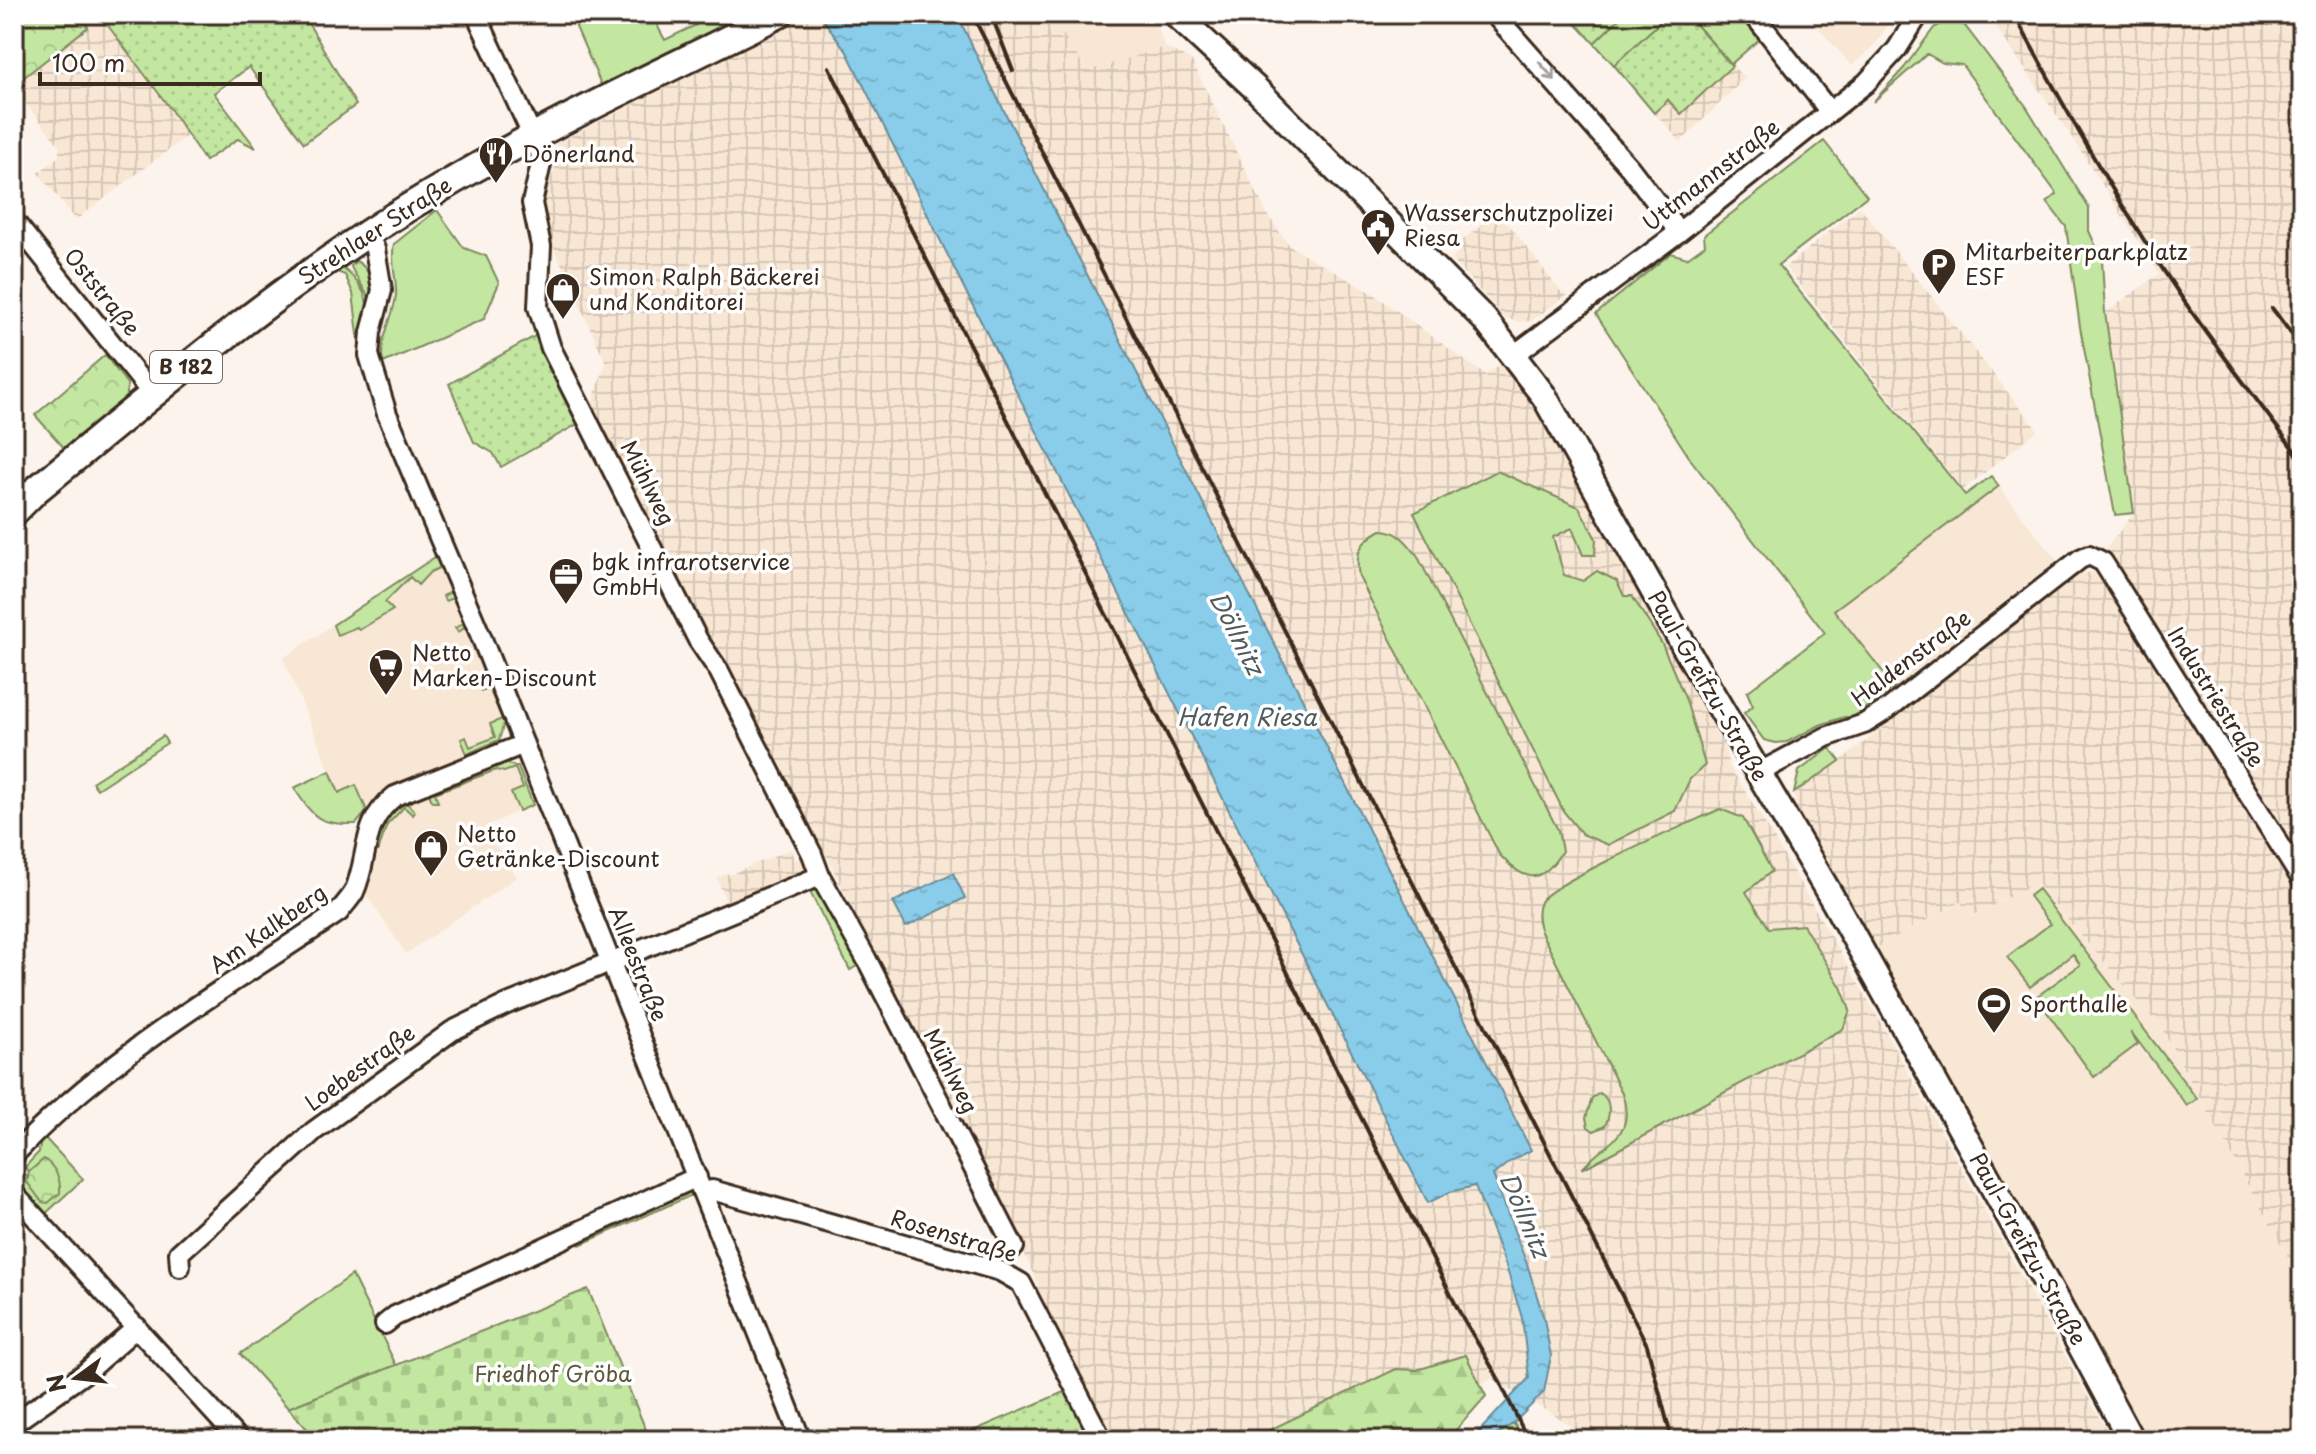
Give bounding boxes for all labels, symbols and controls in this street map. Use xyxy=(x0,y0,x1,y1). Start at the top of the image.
scale bar xyxy=(40,36,260,86)
text: 100 m xyxy=(52,44,125,80)
one-way arrow xyxy=(1537,61,1555,81)
street label: Uttmannstraße xyxy=(1634,110,1786,238)
restaurant icon: Dönerland xyxy=(477,135,515,185)
place label: Dönerland xyxy=(522,136,634,169)
street label: Strehlaer Straße xyxy=(291,167,458,292)
place label: Wasserschutzpolizei Riesa xyxy=(1404,195,1614,253)
public building icon: Wasserschutzpolizei Riesa xyxy=(1359,207,1397,257)
place label: Mitarbeiterparkplatz ESF xyxy=(1965,234,2188,292)
street label: Oststraße xyxy=(57,240,149,342)
parking icon: Mitarbeiterparkplatz ESF xyxy=(1920,246,1958,296)
place label: Simon Ralph Bäckerei und Konditorei xyxy=(589,259,820,317)
shop icon: Simon Ralph Bäckerei und Konditorei xyxy=(544,271,582,321)
road number: B 182 xyxy=(150,351,222,383)
street label: Mühlweg xyxy=(614,434,685,531)
place label: bgk infrarotservice GmbH xyxy=(592,544,790,602)
office icon: bgk infrarotservice GmbH xyxy=(547,556,585,606)
water label: Döllnitz xyxy=(1201,584,1275,683)
street label: Paul-Greifzu-Straße xyxy=(1641,584,1778,787)
street label: Haldenstraße xyxy=(1843,601,1977,713)
street label: Industriestraße xyxy=(2161,620,2274,773)
place label: Netto Marken-Discount xyxy=(412,635,597,693)
supermarket icon: Netto Marken-Discount xyxy=(367,647,405,697)
water label: Hafen Riesa xyxy=(1177,698,1318,734)
place label: Netto Getränke-Discount xyxy=(457,816,660,874)
shop icon: Netto Getränke-Discount xyxy=(412,828,450,878)
street label: Am Kalkberg xyxy=(202,875,332,980)
street label: Alleestraße xyxy=(601,901,677,1026)
sports icon: Sporthalle xyxy=(1975,985,2013,1035)
place label: Sporthalle xyxy=(2020,986,2128,1019)
street label: Loebestraße xyxy=(297,1016,421,1118)
street label: Mühlweg xyxy=(917,1022,988,1119)
street label: Paul-Greifzu-Straße xyxy=(1963,1146,2096,1351)
water label: Döllnitz xyxy=(1492,1166,1561,1265)
street label: Rosenstraße xyxy=(887,1200,1022,1269)
north arrow xyxy=(36,1338,116,1418)
park label: Friedhof Gröba xyxy=(474,1356,632,1389)
text: N xyxy=(37,1371,73,1396)

